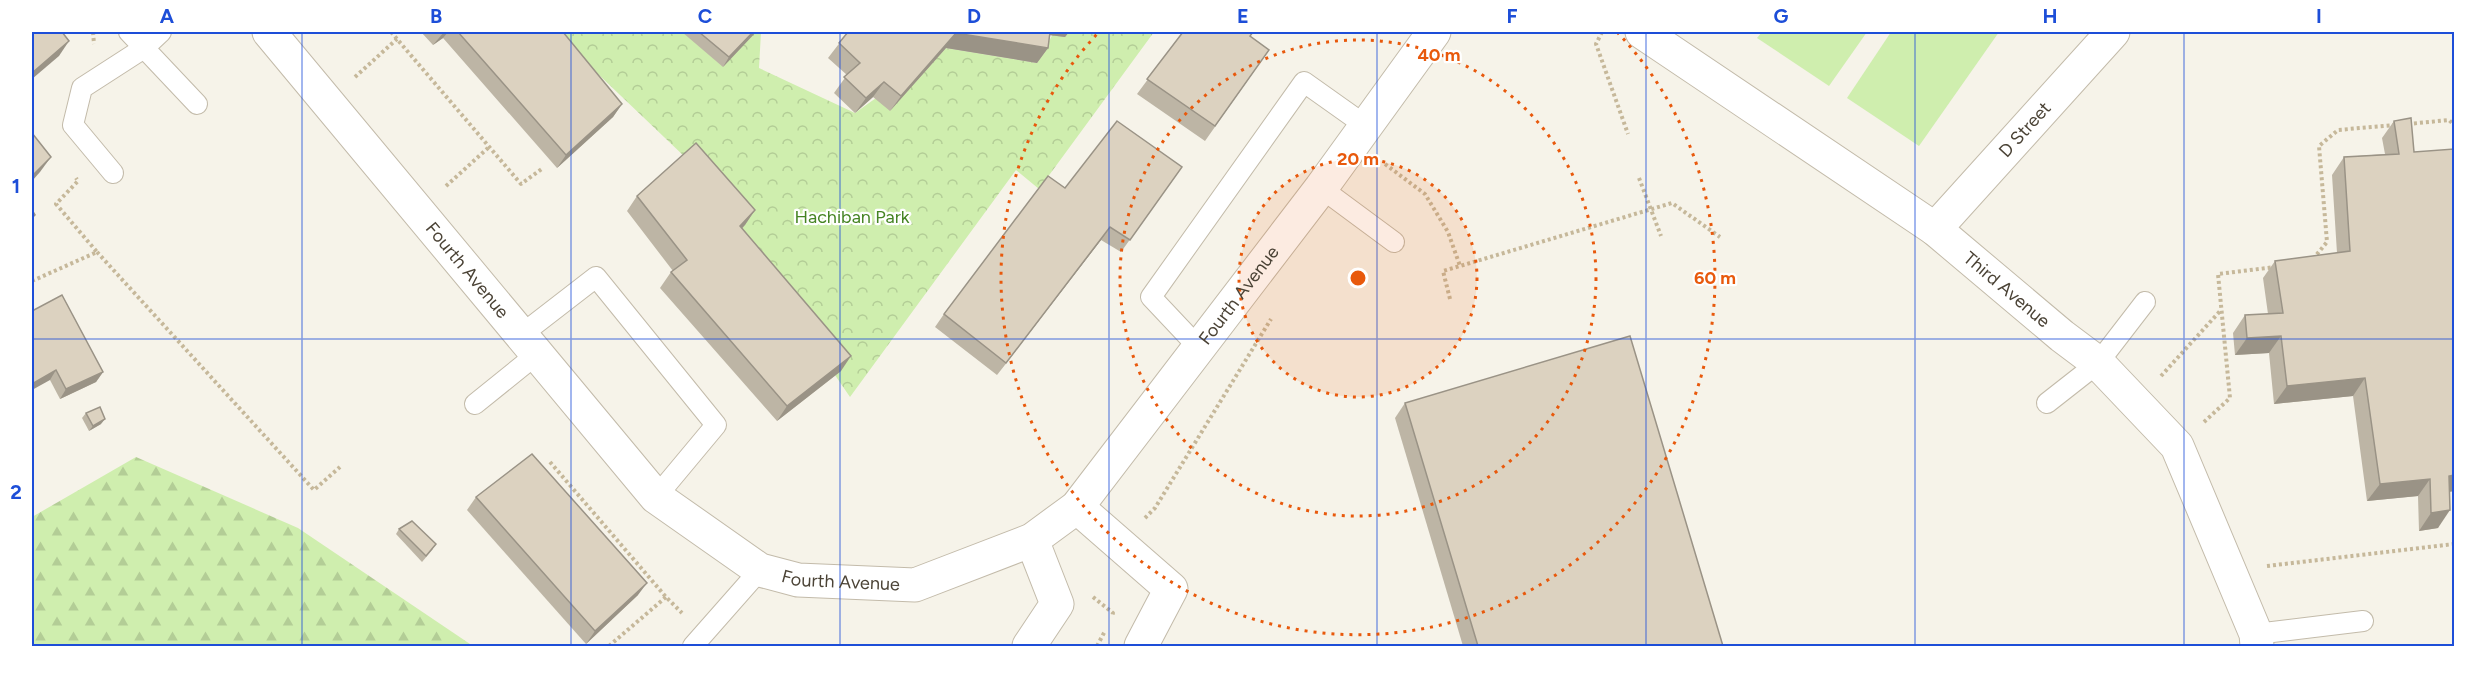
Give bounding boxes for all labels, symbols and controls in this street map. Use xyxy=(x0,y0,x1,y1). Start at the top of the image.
text: A xyxy=(160,4,175,28)
text: B xyxy=(430,4,442,28)
text: C xyxy=(698,4,712,28)
text: D xyxy=(967,4,981,28)
text: E xyxy=(1237,4,1249,28)
text: F xyxy=(1506,4,1518,28)
text: G xyxy=(1774,4,1789,28)
text: H xyxy=(2043,4,2058,28)
text: I xyxy=(2316,4,2322,28)
text: 40 m xyxy=(1417,44,1461,66)
street label: D Street xyxy=(1994,97,2056,162)
text: 20 m xyxy=(1337,148,1379,170)
text: 1 xyxy=(12,174,20,198)
park label: Hachiban Park xyxy=(794,206,910,228)
street label: Fourth Avenue xyxy=(421,218,514,323)
street label: Fourth Avenue xyxy=(1194,242,1284,349)
street label: Third Avenue xyxy=(1959,247,2055,332)
text: 60 m xyxy=(1694,267,1736,289)
centre of rings xyxy=(1348,268,1368,288)
text: 2 xyxy=(10,480,22,504)
street label: Fourth Avenue xyxy=(779,565,900,595)

